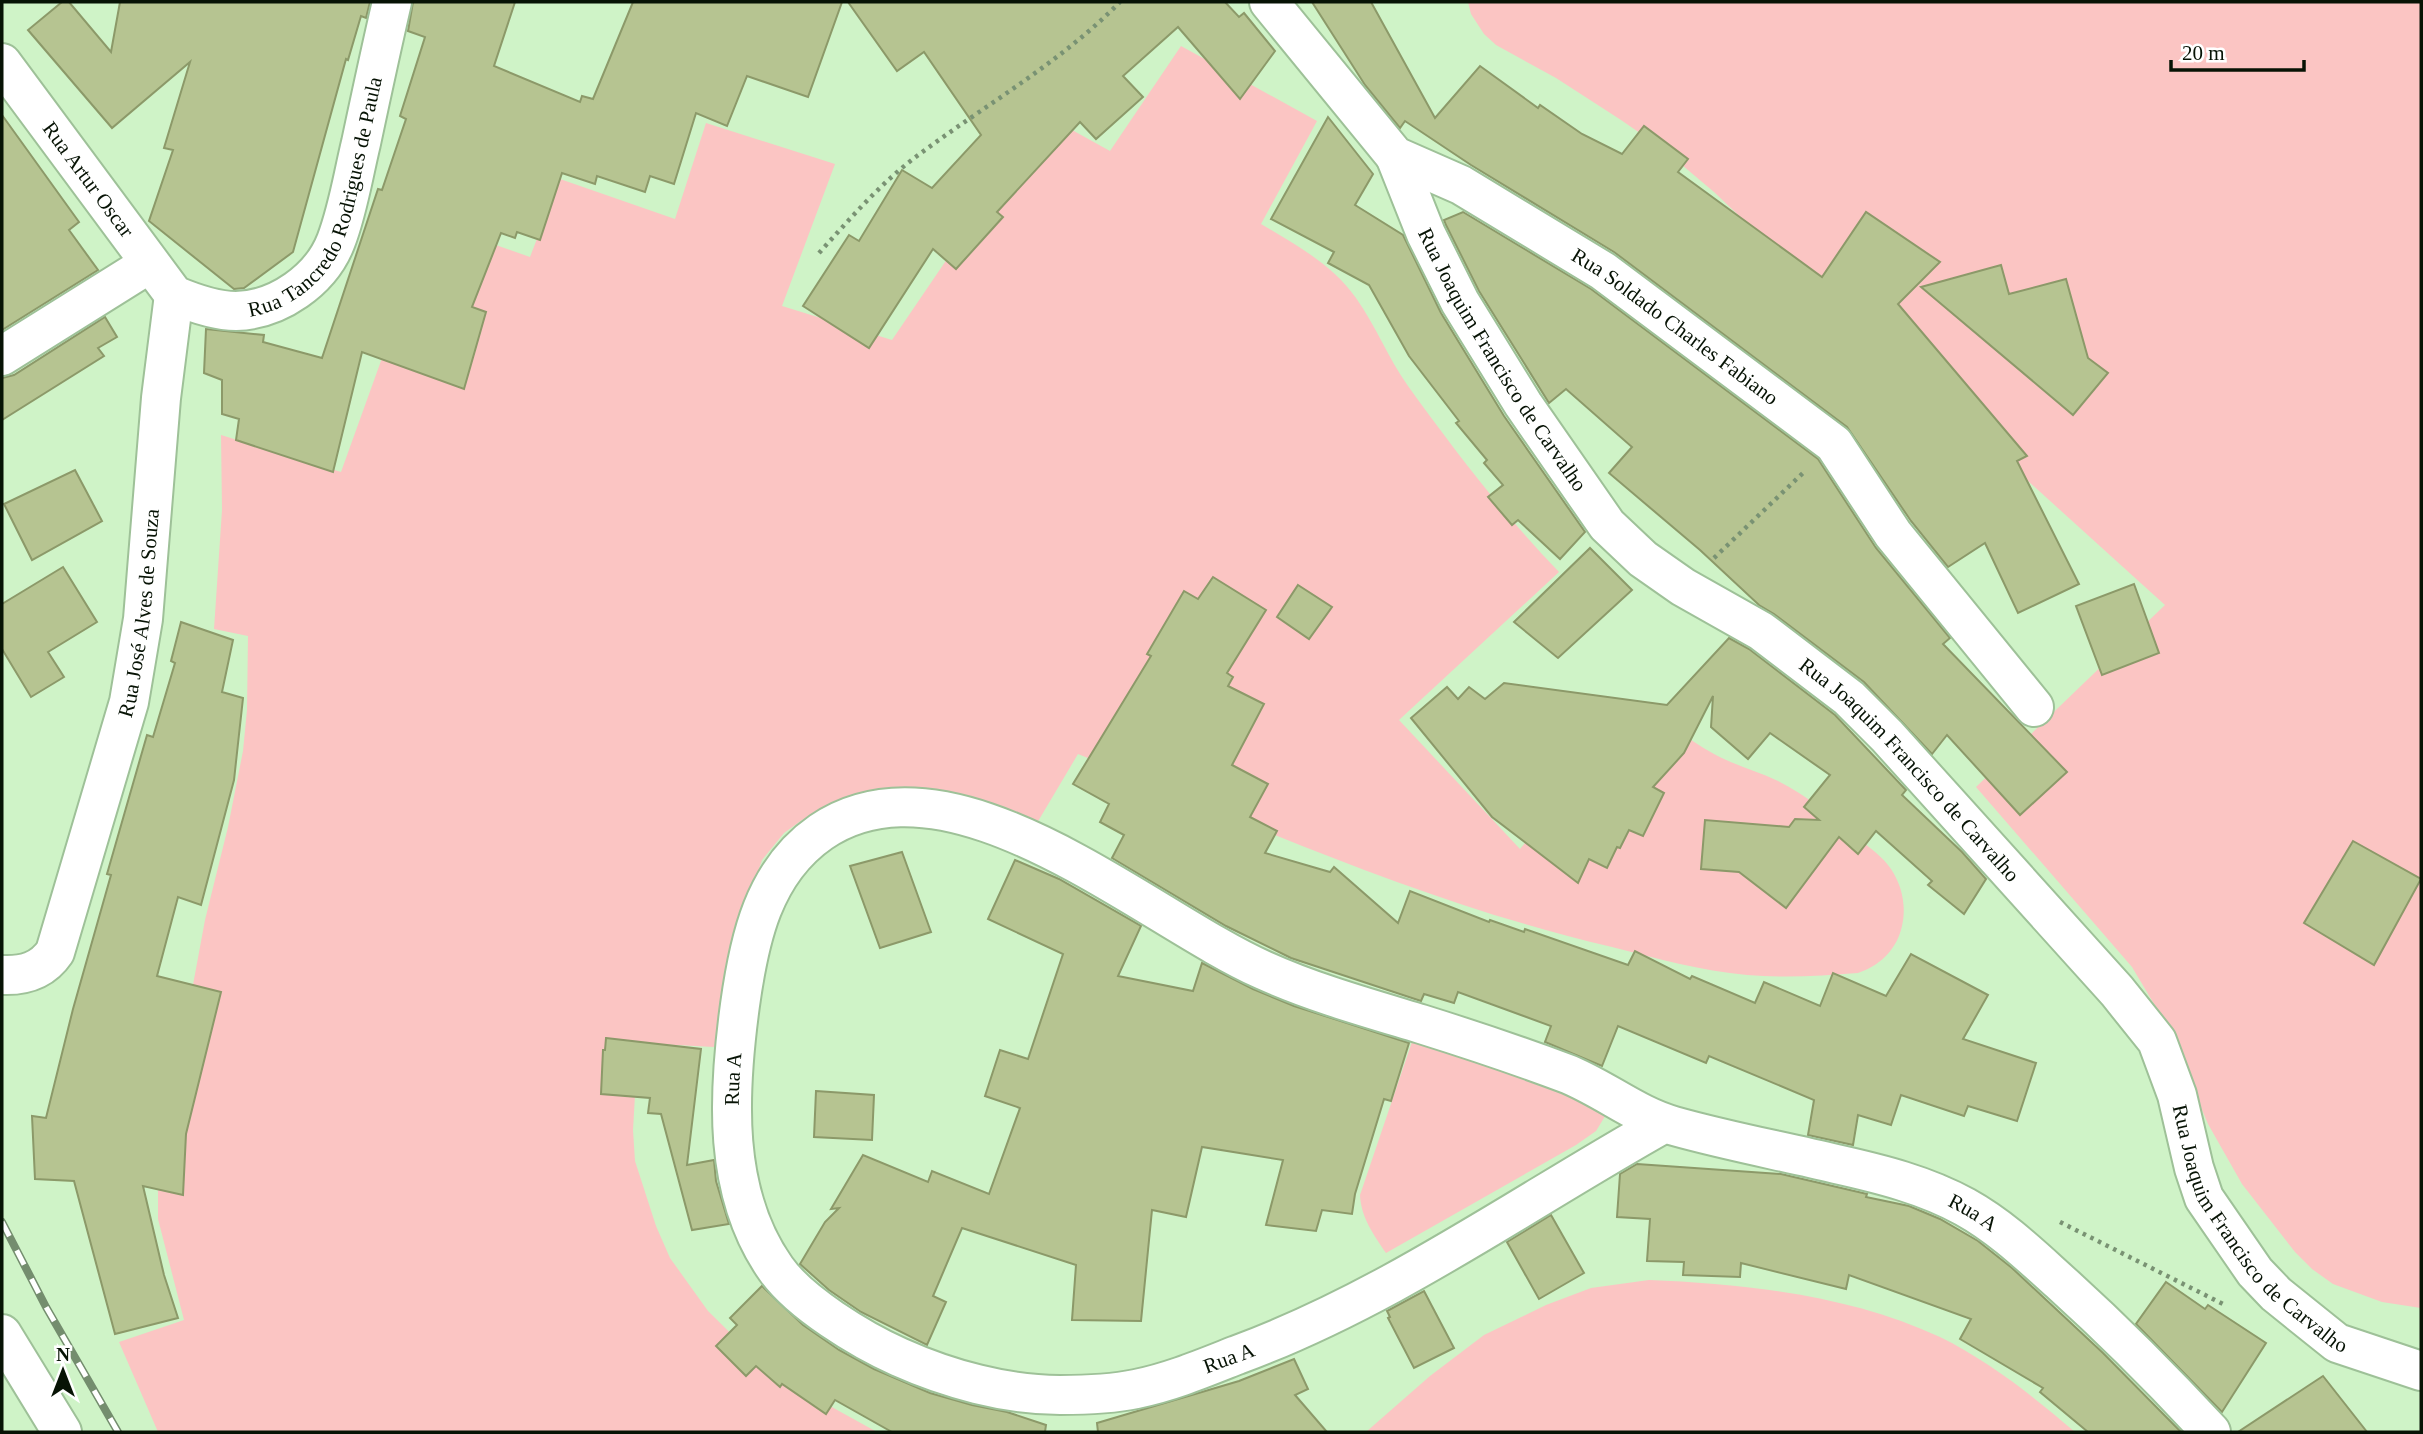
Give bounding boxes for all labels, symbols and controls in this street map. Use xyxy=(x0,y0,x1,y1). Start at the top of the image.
scale bar xyxy=(2171,28,2304,72)
text: 20 m xyxy=(2182,41,2225,65)
street label: Rua Tancredo Rodrigues de Paula xyxy=(246,74,387,322)
street label: Rua Artur Oscar xyxy=(38,117,139,242)
street label: Rua Joaquim Francisco de Carvalho xyxy=(1413,224,1592,496)
street label: Rua Soldado Charles Fabiano xyxy=(1567,243,1783,410)
street label: Rua José Alves de Souza xyxy=(113,507,164,720)
street label: Rua Joaquim Francisco de Carvalho xyxy=(1795,653,2024,887)
street label: Rua A xyxy=(720,1051,746,1106)
street label: Rua Joaquim Francisco de Carvalho xyxy=(2168,1102,2350,1357)
street label: Rua A xyxy=(1945,1189,2003,1237)
north arrow xyxy=(28,1336,98,1406)
street label: Rua A xyxy=(1200,1337,1259,1378)
text: N xyxy=(56,1344,70,1365)

